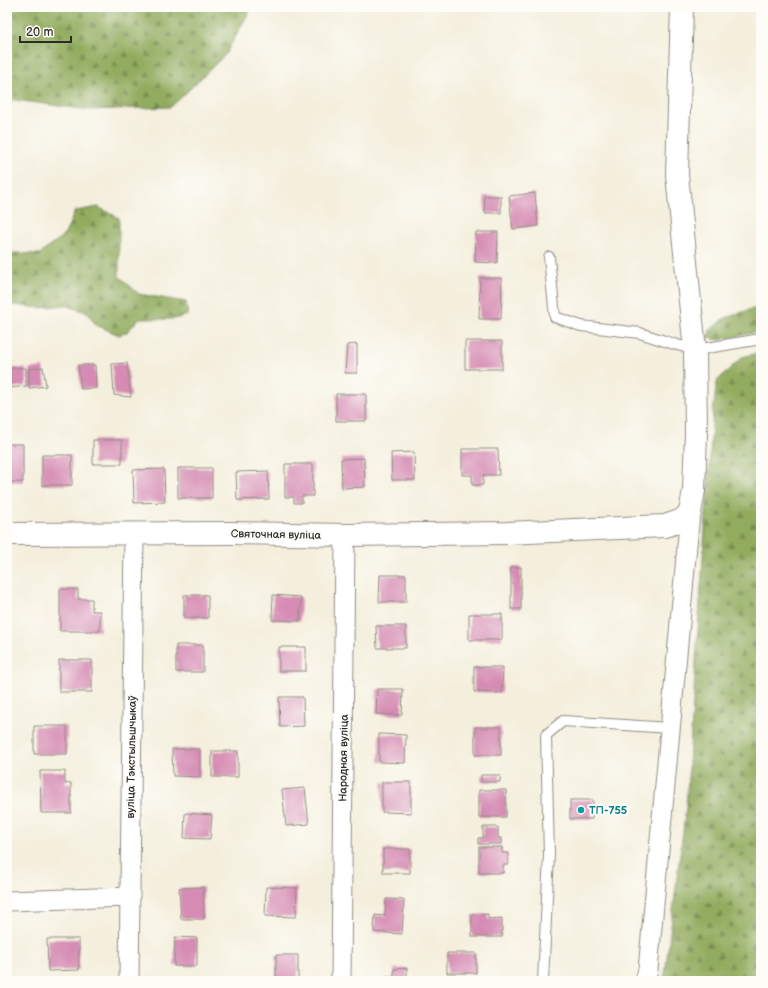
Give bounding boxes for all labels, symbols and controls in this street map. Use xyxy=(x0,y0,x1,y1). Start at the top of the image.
scale bar xyxy=(20,18,71,44)
text: 20 m xyxy=(26,25,53,40)
street label: Святочная вуліца xyxy=(231,527,322,542)
street label: вуліца Тэкстыльшчыкаў xyxy=(124,695,139,819)
street label: Народная вуліца xyxy=(336,714,351,802)
place label: ТП-755 xyxy=(589,804,628,817)
marker: ТП-755 xyxy=(576,805,586,815)

